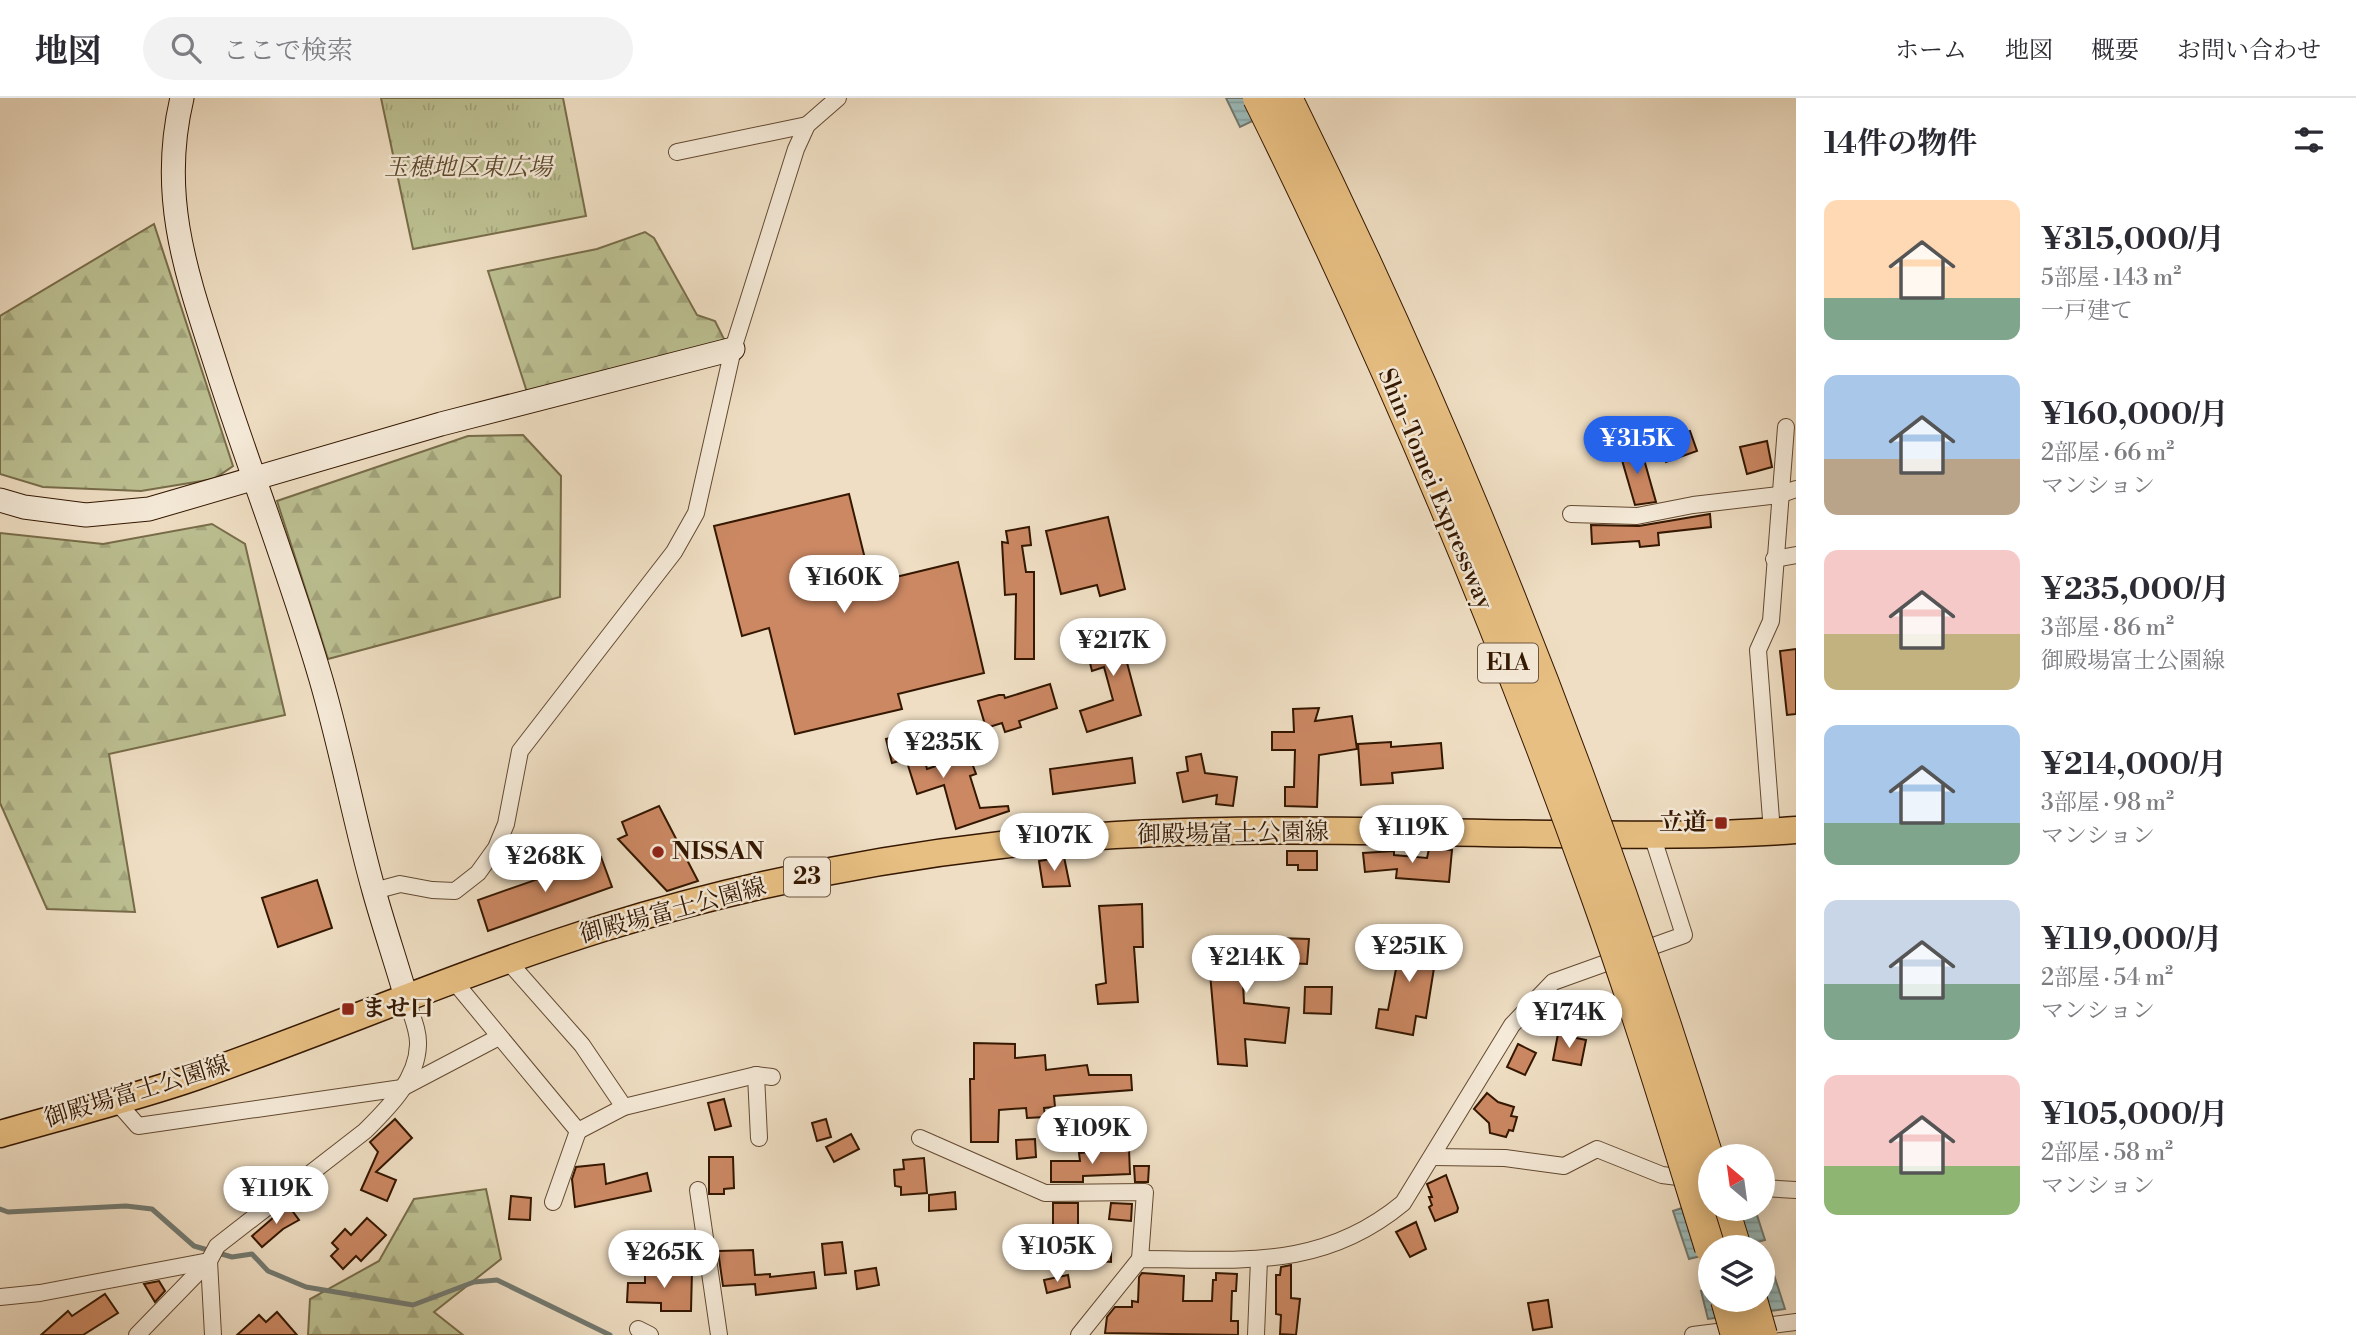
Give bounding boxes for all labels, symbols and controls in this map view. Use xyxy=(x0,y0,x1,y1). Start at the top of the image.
search box xyxy=(143,17,633,80)
icon: search xyxy=(167,29,205,67)
text: 地図 xyxy=(35,32,101,73)
text: ここで検索 xyxy=(223,35,353,67)
text: ホーム xyxy=(1895,36,1967,66)
text: 地図 xyxy=(2005,36,2053,66)
text: 概要 xyxy=(2091,36,2139,66)
text: お問い合わせ xyxy=(2177,36,2321,66)
icon: filters xyxy=(2290,121,2328,159)
text: 14件の物件 xyxy=(1824,125,1977,163)
park label: 玉穂地区東広場 xyxy=(384,153,554,183)
text: ¥315,000/月 xyxy=(2041,221,2225,259)
icon: home xyxy=(1880,228,1964,312)
text: 5部屋 · 143 m² xyxy=(2041,264,2181,292)
text: 一戸建て xyxy=(2041,297,2133,325)
street label: Shin-Tomei Expressway xyxy=(1371,364,1499,614)
text: ¥160,000/月 xyxy=(2041,396,2228,434)
icon: home xyxy=(1880,403,1964,487)
pin: ¥315K xyxy=(1588,416,1686,476)
text: ¥315K xyxy=(1600,425,1674,453)
text: 2部屋 · 66 m² xyxy=(2041,439,2174,467)
text: マンション xyxy=(2041,472,2155,500)
pin: ¥160K xyxy=(795,556,893,615)
text: ¥160K xyxy=(805,564,883,592)
text: ¥235,000/月 xyxy=(2041,571,2230,609)
icon: home xyxy=(1880,578,1964,662)
text: 3部屋 · 86 m² xyxy=(2041,614,2174,642)
pin: ¥217K xyxy=(1064,618,1162,678)
text: ¥217K xyxy=(1076,627,1150,655)
road number: E1A xyxy=(1478,643,1538,682)
text: 御殿場富士公園線 xyxy=(2041,647,2225,675)
pin: ¥235K xyxy=(894,720,992,780)
text: ¥235K xyxy=(904,729,982,757)
text: ¥214,000/月 xyxy=(2041,746,2227,784)
icon: home xyxy=(1880,753,1964,837)
text: 3部屋 · 98 m² xyxy=(2041,789,2174,817)
pin: ¥119K xyxy=(1363,806,1461,865)
place label: 立道 xyxy=(1659,808,1707,838)
pin: ¥107K xyxy=(1005,814,1103,873)
text: ¥119K xyxy=(1375,814,1449,842)
marker: 立道 xyxy=(1713,815,1729,831)
street label: 御殿場富士公園線 xyxy=(1137,817,1329,851)
text: ¥107K xyxy=(1016,822,1092,850)
text: マンション xyxy=(2041,822,2155,850)
pin: ¥268K xyxy=(496,834,594,894)
place label: NISSAN xyxy=(672,837,764,867)
text: ¥268K xyxy=(505,843,585,871)
marker: NISSAN xyxy=(650,844,666,860)
road number: 23 xyxy=(784,858,830,897)
street label: 御殿場富士公園線 xyxy=(576,872,770,950)
text: ¥119,000/月 xyxy=(2041,921,2223,959)
pin: ¥251K xyxy=(1360,924,1458,984)
icon: home xyxy=(1880,928,1964,1012)
text: ¥251K xyxy=(1371,933,1447,961)
pin: ¥214K xyxy=(1197,936,1295,995)
text: ¥214K xyxy=(1208,944,1284,972)
text: 2部屋 · 54 m² xyxy=(2041,964,2173,992)
pin: ¥174K xyxy=(1520,990,1618,1050)
place label: ませ口 xyxy=(362,994,434,1024)
text: マンション xyxy=(2041,997,2155,1025)
text: ¥174K xyxy=(1532,999,1606,1027)
marker: ませ口 xyxy=(340,1001,356,1017)
street label: 御殿場富士公園線 xyxy=(41,1050,233,1134)
text: ¥105,000/月 xyxy=(2041,1096,2228,1134)
icon: home xyxy=(1880,1103,1964,1187)
pin: ¥109K xyxy=(1043,1107,1141,1166)
text: ¥109K xyxy=(1053,1115,1131,1143)
text: 2部屋 · 58 m² xyxy=(2041,1139,2173,1167)
north arrow xyxy=(1698,1144,1774,1222)
map controls xyxy=(1698,1144,1775,1312)
pin: ¥119K xyxy=(227,1166,325,1226)
text: マンション xyxy=(2041,1172,2155,1200)
text: ¥119K xyxy=(239,1175,313,1203)
pin: ¥105K xyxy=(1008,1224,1106,1284)
pin: ¥265K xyxy=(615,1230,713,1290)
text: ¥105K xyxy=(1018,1233,1096,1261)
button: layers xyxy=(1698,1235,1775,1312)
text: ¥265K xyxy=(624,1239,704,1267)

